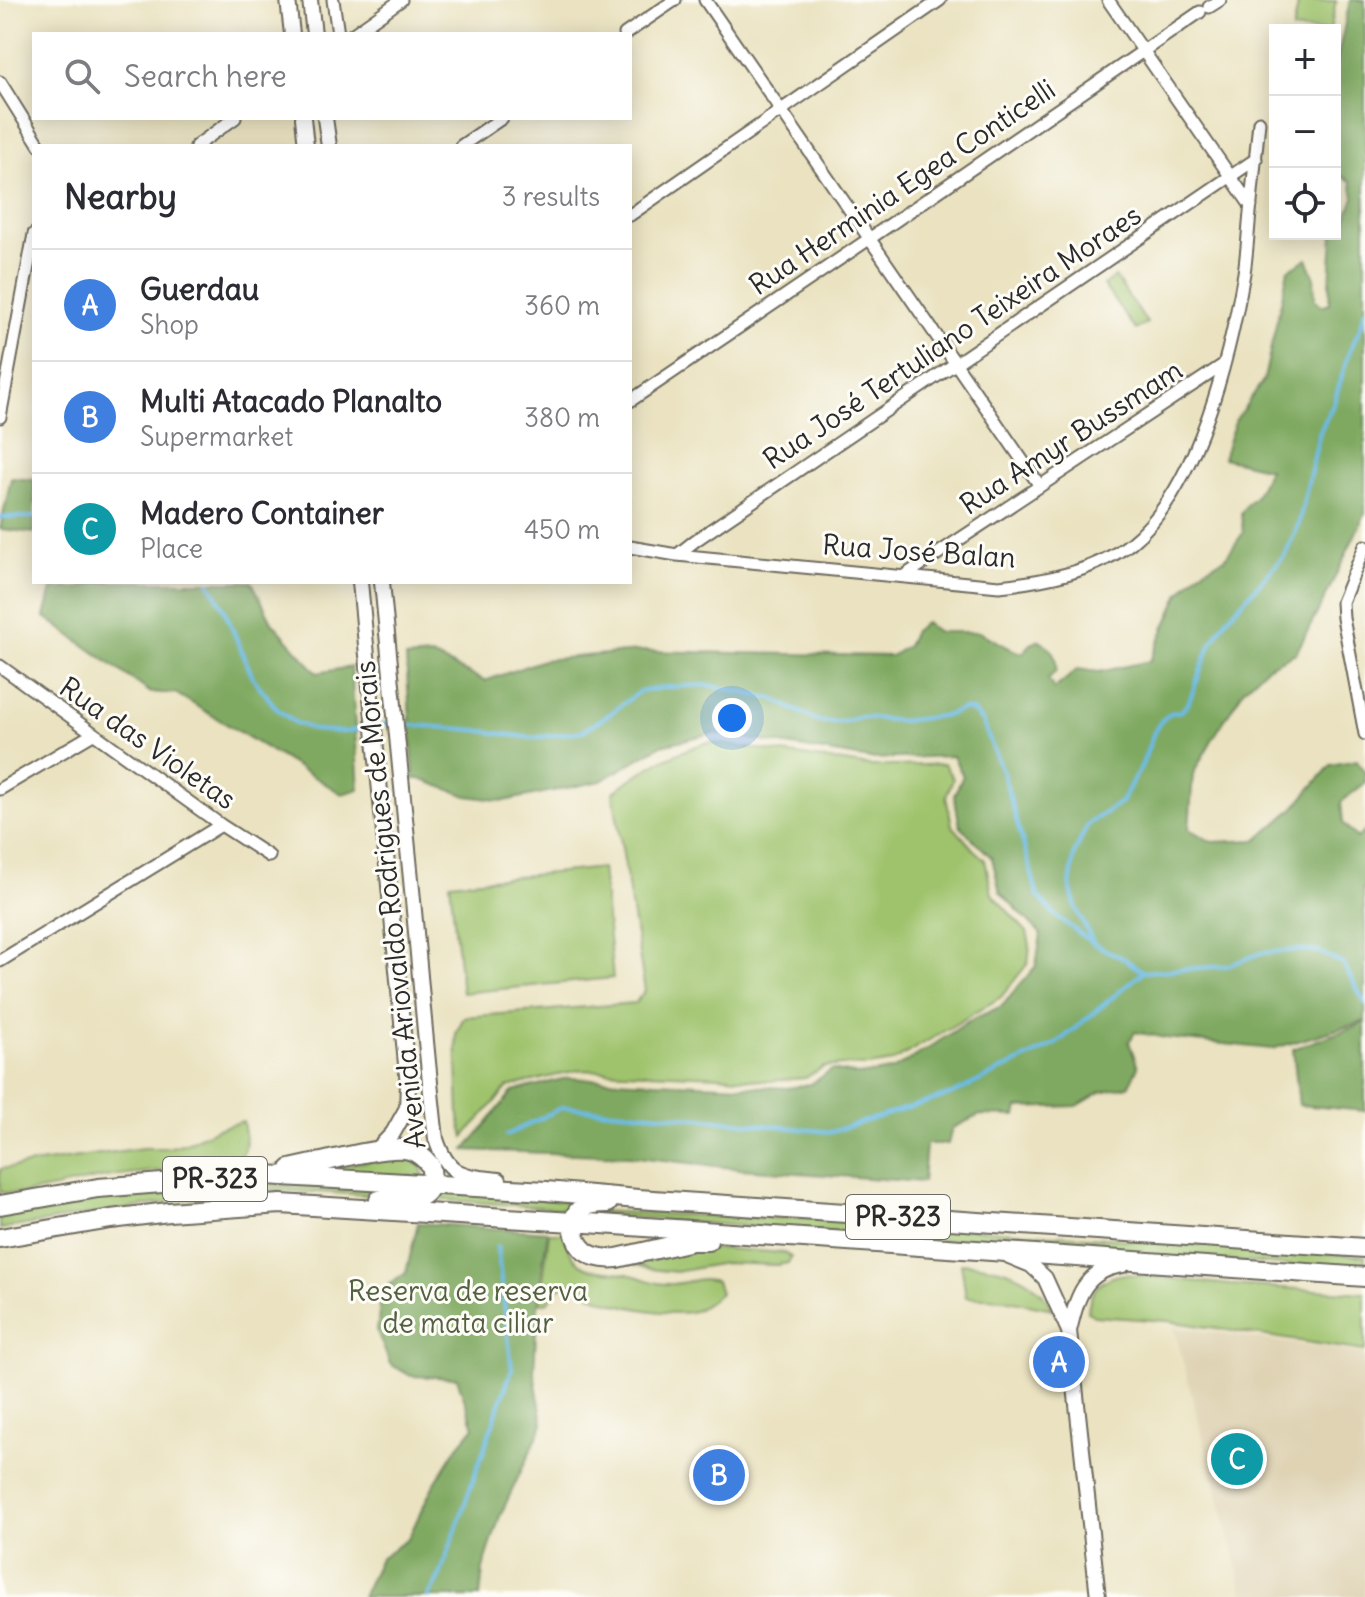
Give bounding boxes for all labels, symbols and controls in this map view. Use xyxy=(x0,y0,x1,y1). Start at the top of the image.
map controls xyxy=(1269,24,1341,240)
button: + xyxy=(1269,24,1341,96)
search box xyxy=(32,32,632,120)
icon: search xyxy=(60,54,104,98)
text: Search here xyxy=(124,57,287,95)
street label: Rua Herminia Egea Conticelli xyxy=(742,71,1062,303)
button: − xyxy=(1269,96,1341,168)
button: locate xyxy=(1269,168,1341,240)
text: Nearby xyxy=(64,175,177,218)
text: 3 results xyxy=(502,180,600,213)
street label: Rua José Tertuliano Teixeira Moraes xyxy=(756,197,1148,477)
text: Guerdau xyxy=(140,270,259,308)
text: A xyxy=(82,289,98,322)
text: 360 m xyxy=(524,289,600,322)
text: Shop xyxy=(140,308,199,341)
street label: Rua Amyr Bussmam xyxy=(953,352,1189,522)
text: Multi Atacado Planalto xyxy=(140,382,442,420)
text: B xyxy=(81,401,99,434)
text: 380 m xyxy=(524,401,600,434)
text: Supermarket xyxy=(140,420,293,453)
text: Madero Container xyxy=(140,494,384,532)
text: C xyxy=(81,513,99,546)
text: 450 m xyxy=(524,513,600,546)
street label: Rua José Balan xyxy=(821,526,1017,576)
text: Place xyxy=(140,532,203,565)
street label: Avenida Ariovaldo Rodrigues de Morais xyxy=(346,659,434,1151)
street label: Rua das Violetas xyxy=(53,669,243,817)
your location xyxy=(712,698,752,738)
road number: PR-323 xyxy=(163,1157,267,1201)
road number: PR-323 xyxy=(846,1195,950,1239)
park label: Reserva de reserva de mata ciliar xyxy=(348,1273,588,1341)
pin: A xyxy=(1033,1332,1085,1392)
pin: C xyxy=(1211,1429,1263,1489)
pin: B xyxy=(693,1445,745,1505)

